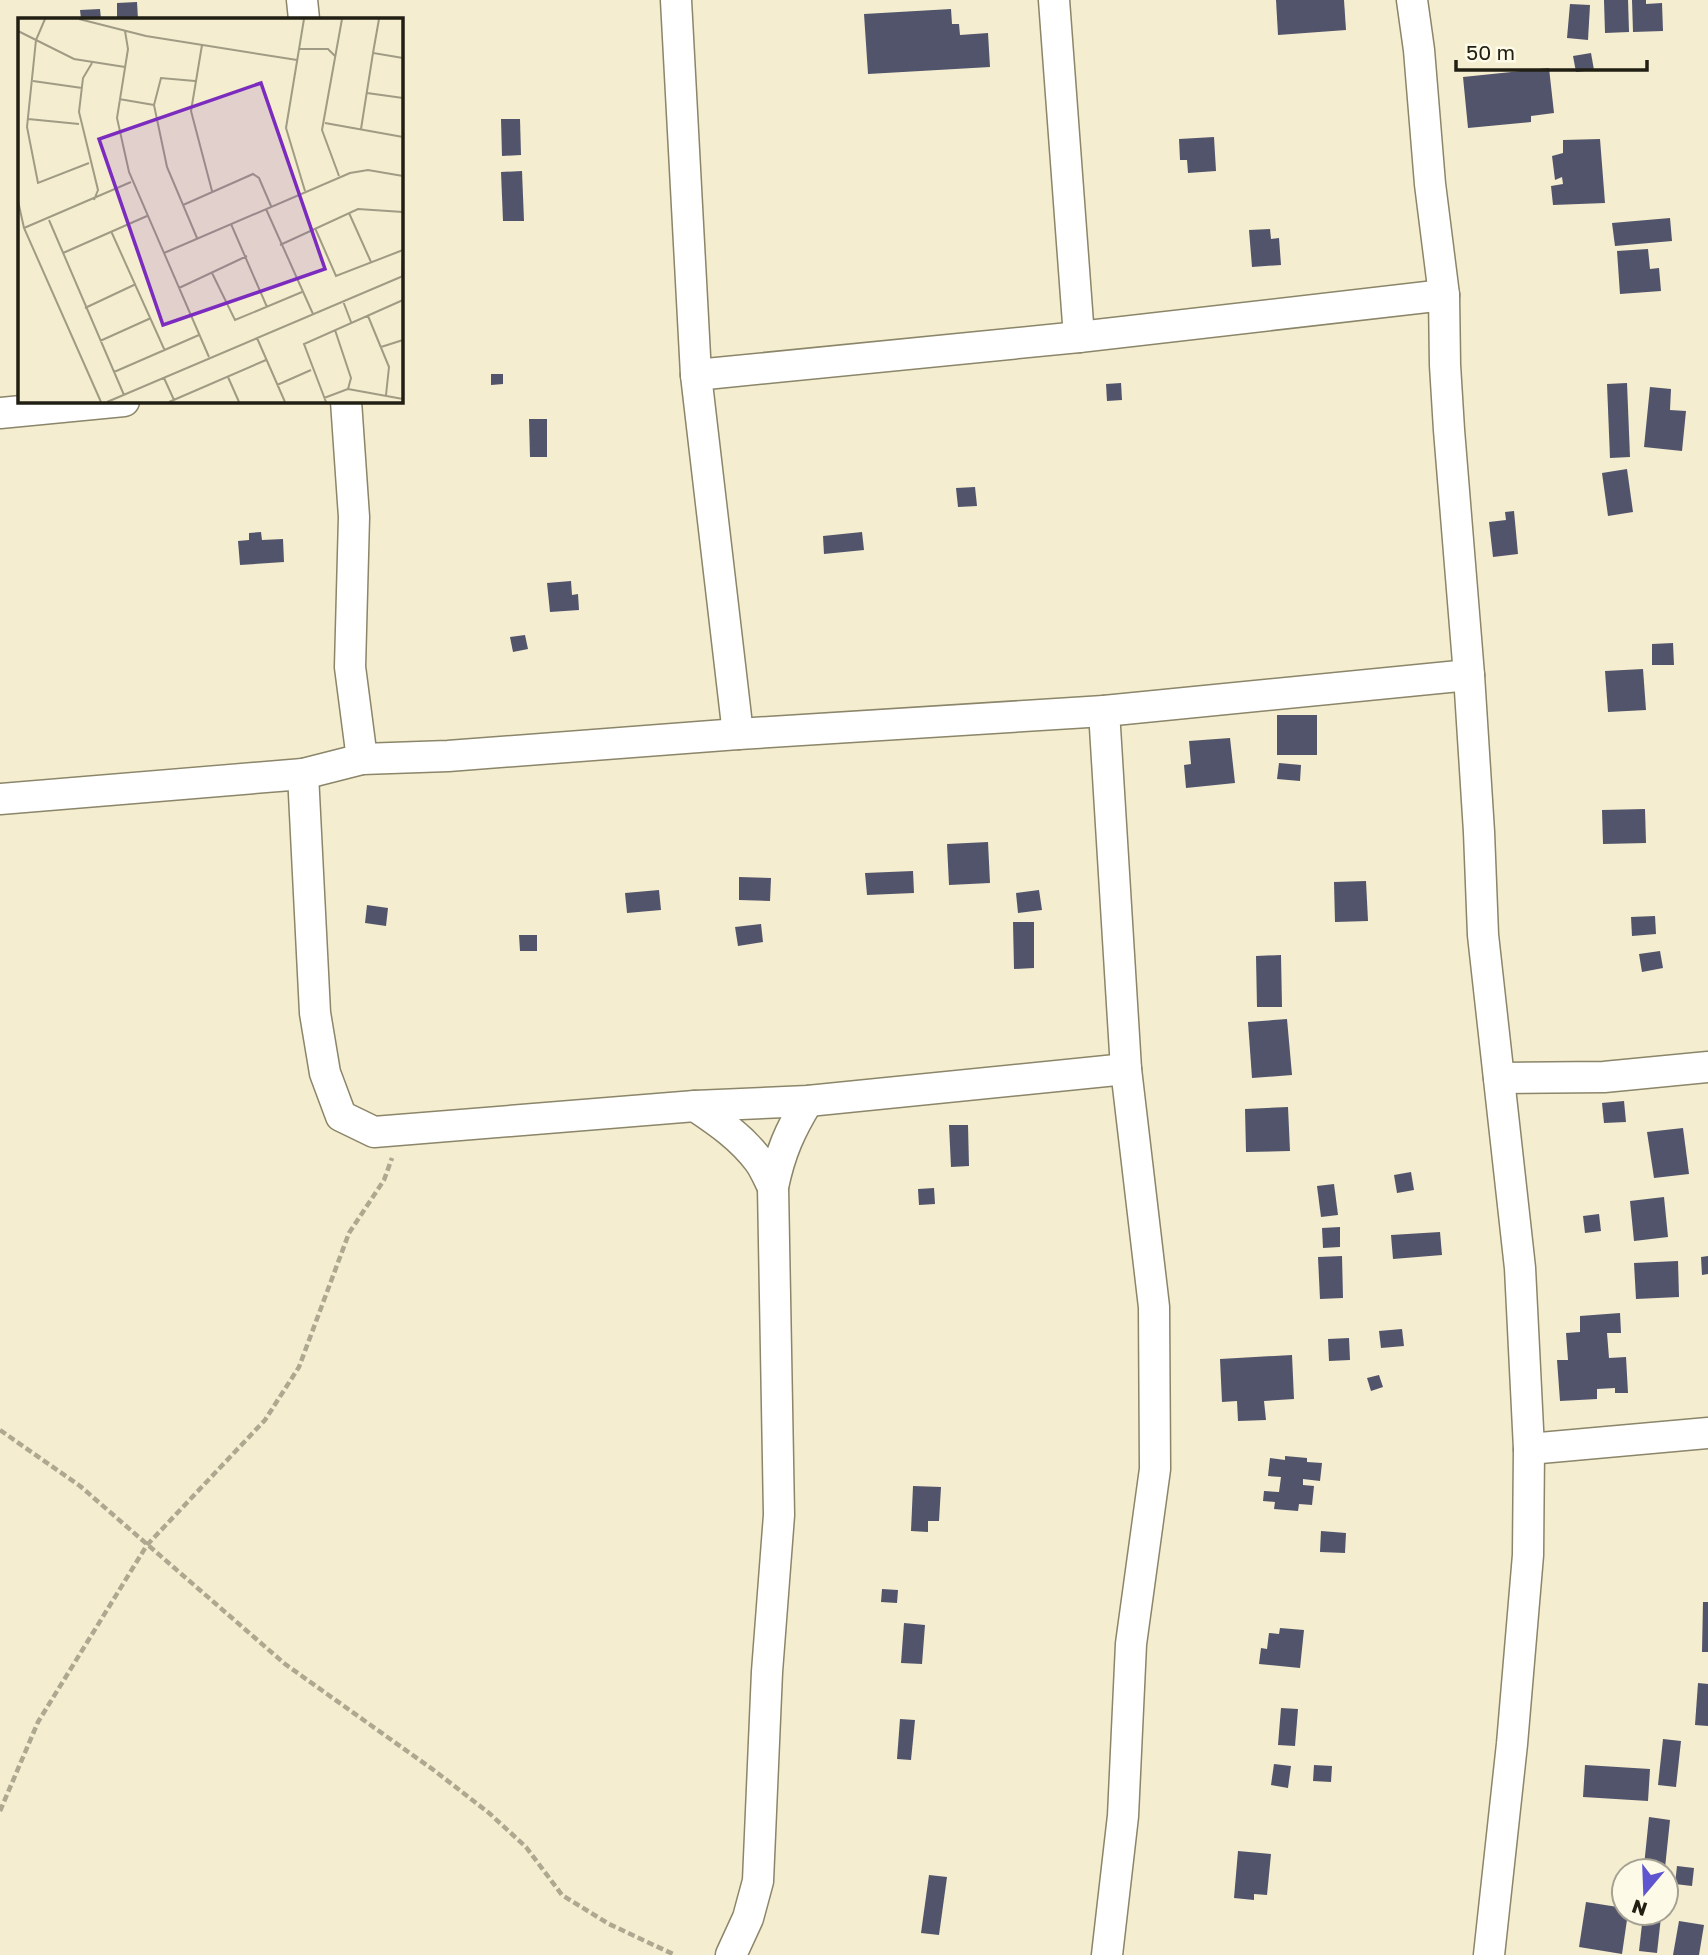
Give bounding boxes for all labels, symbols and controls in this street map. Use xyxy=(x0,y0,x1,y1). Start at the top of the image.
inset map xyxy=(18,18,402,402)
scale bar xyxy=(1456,28,1647,72)
text: 50 m xyxy=(1466,39,1515,65)
north arrow xyxy=(1610,1857,1680,1927)
text: N xyxy=(1629,1895,1650,1922)

